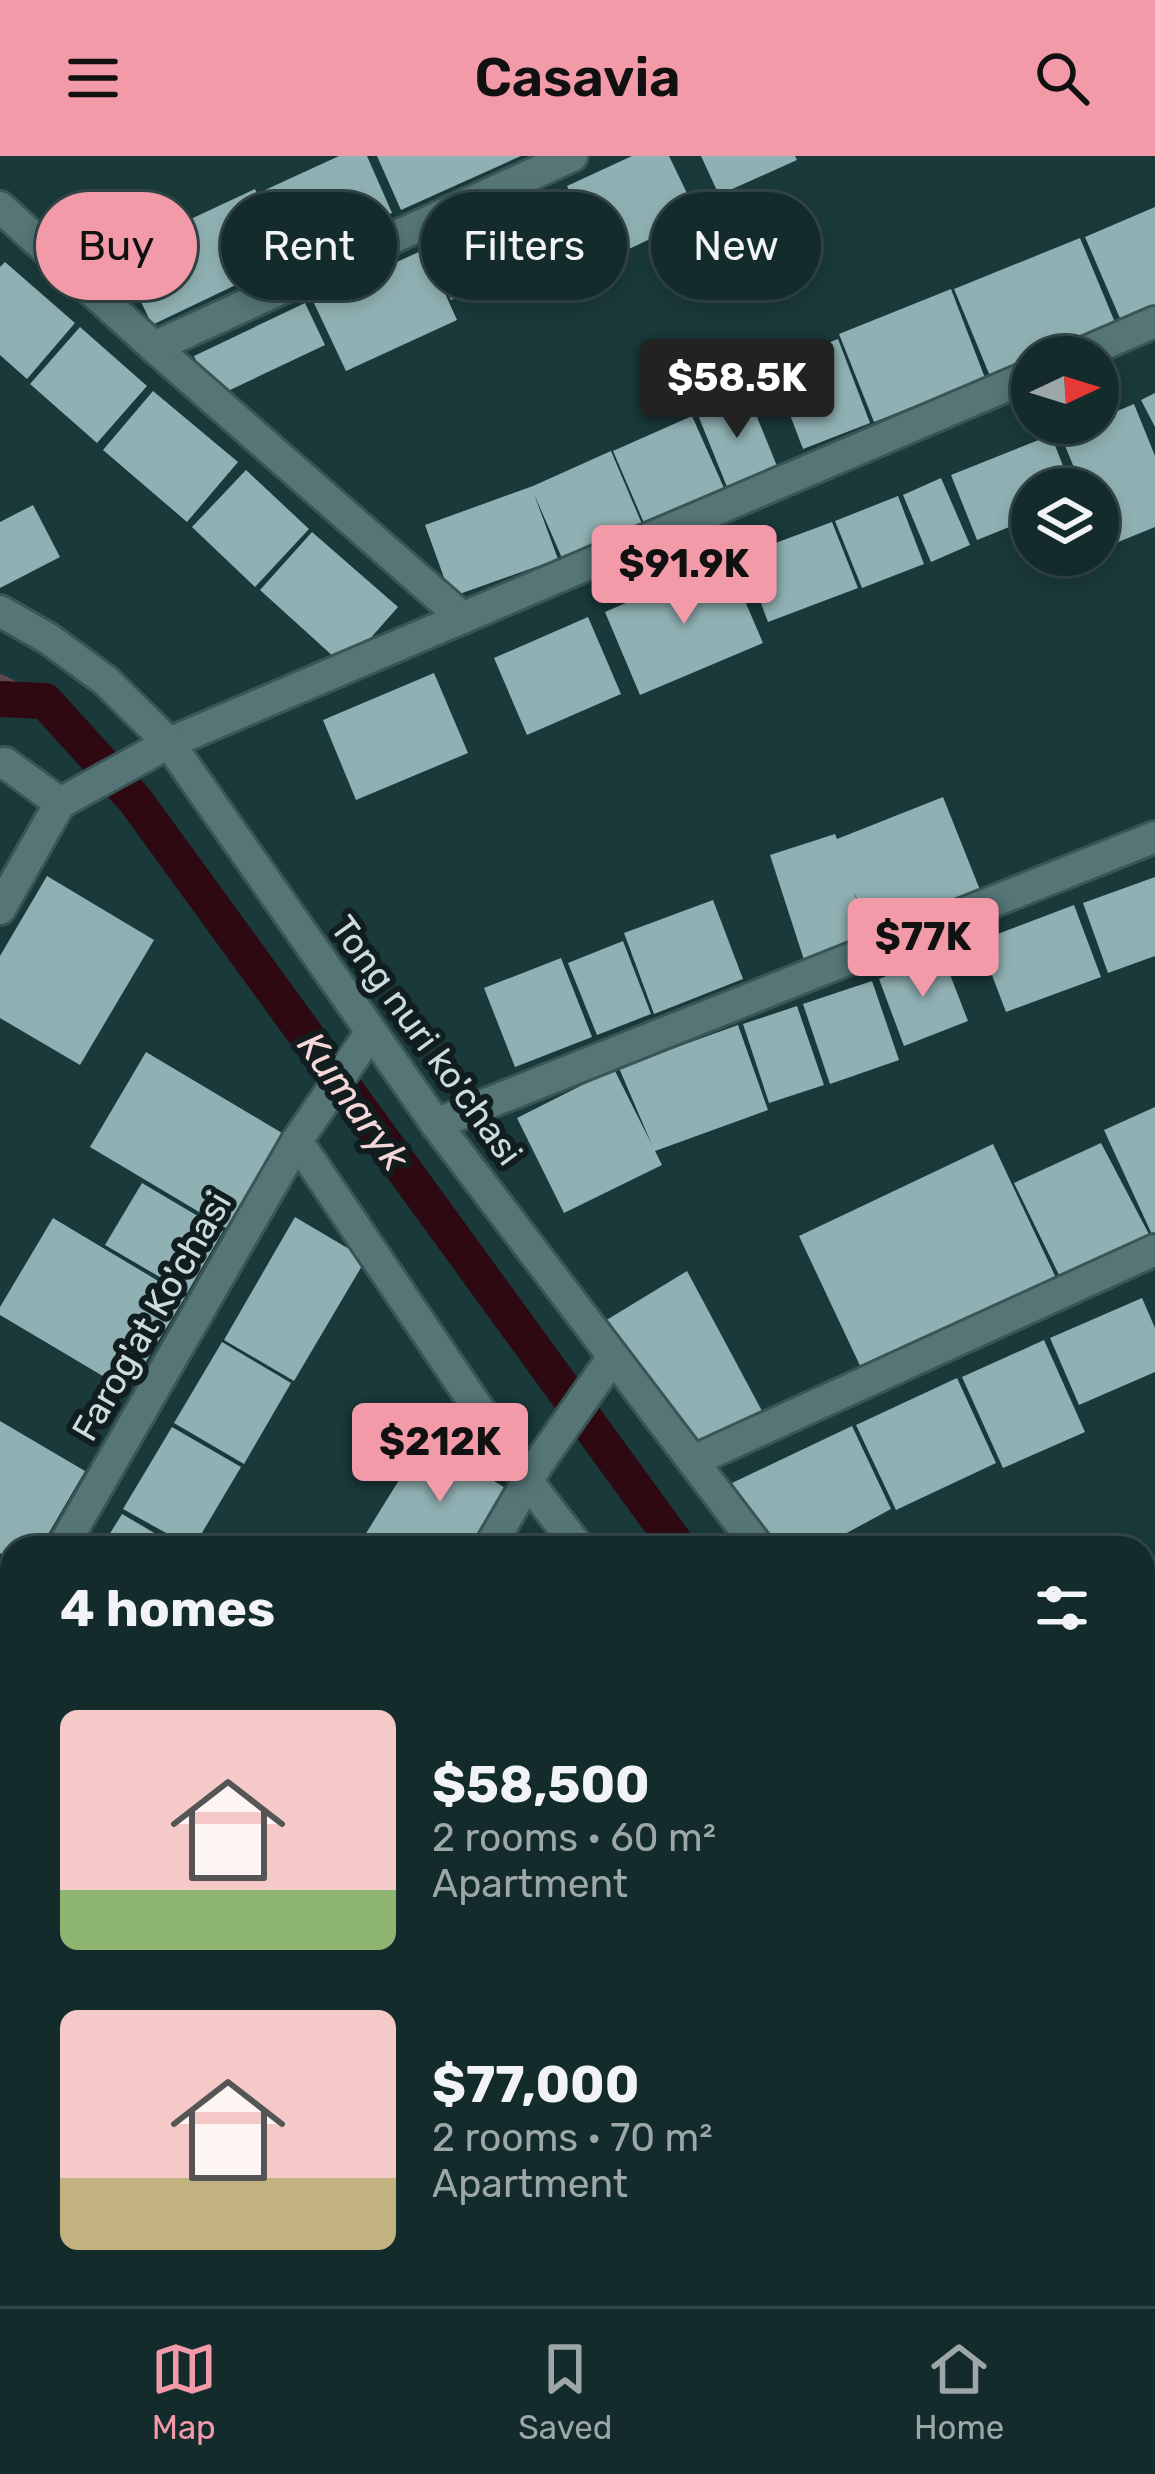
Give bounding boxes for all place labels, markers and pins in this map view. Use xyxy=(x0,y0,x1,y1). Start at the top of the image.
pin: $58.5K xyxy=(639,339,835,441)
pin: $91.9K xyxy=(586,525,782,627)
pin: $77K xyxy=(852,898,994,1000)
pin: $212K xyxy=(356,1403,524,1505)

